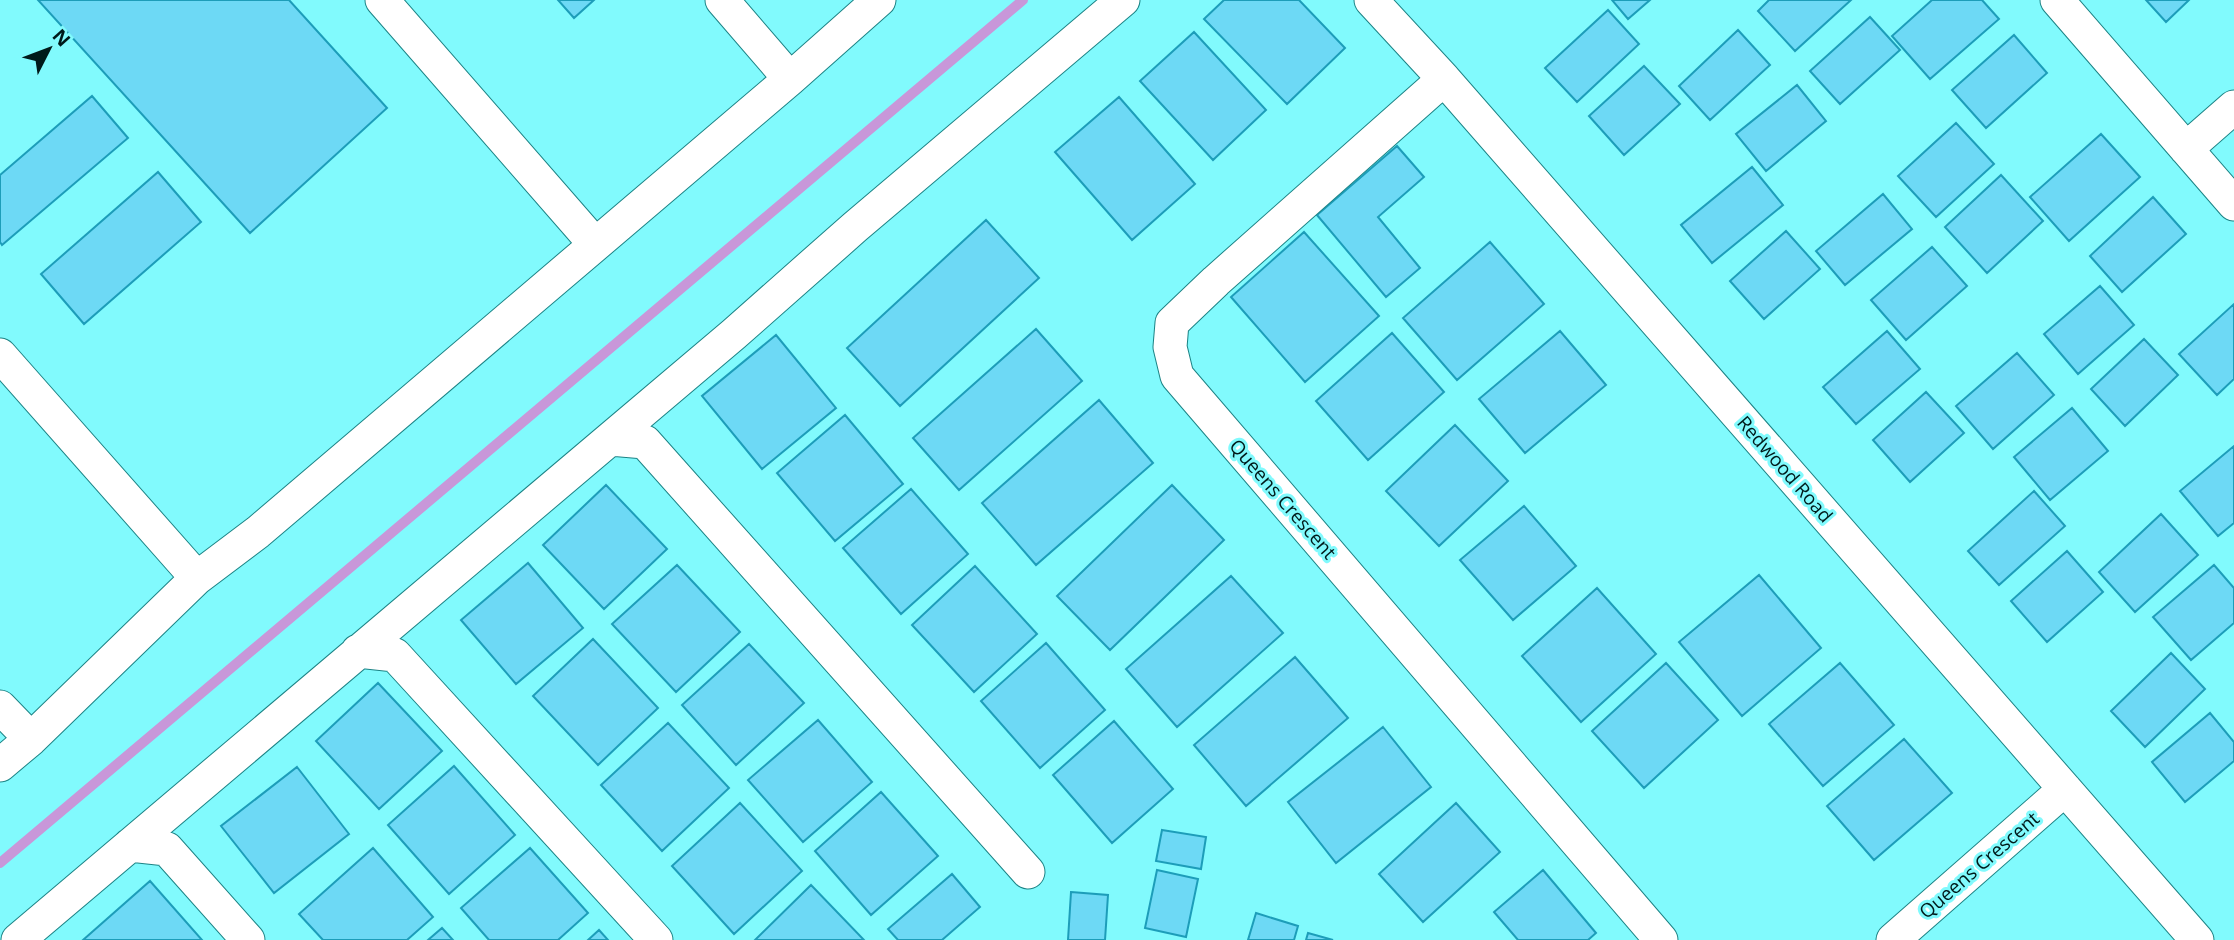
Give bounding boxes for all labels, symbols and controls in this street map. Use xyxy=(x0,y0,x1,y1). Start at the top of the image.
north arrow xyxy=(14,14,84,84)
text: N xyxy=(47,23,76,52)
street label: Redwood Road xyxy=(1731,410,1839,528)
street label: Queens Crescent xyxy=(1224,433,1343,565)
street label: Queens Crescent xyxy=(1913,805,2045,924)

